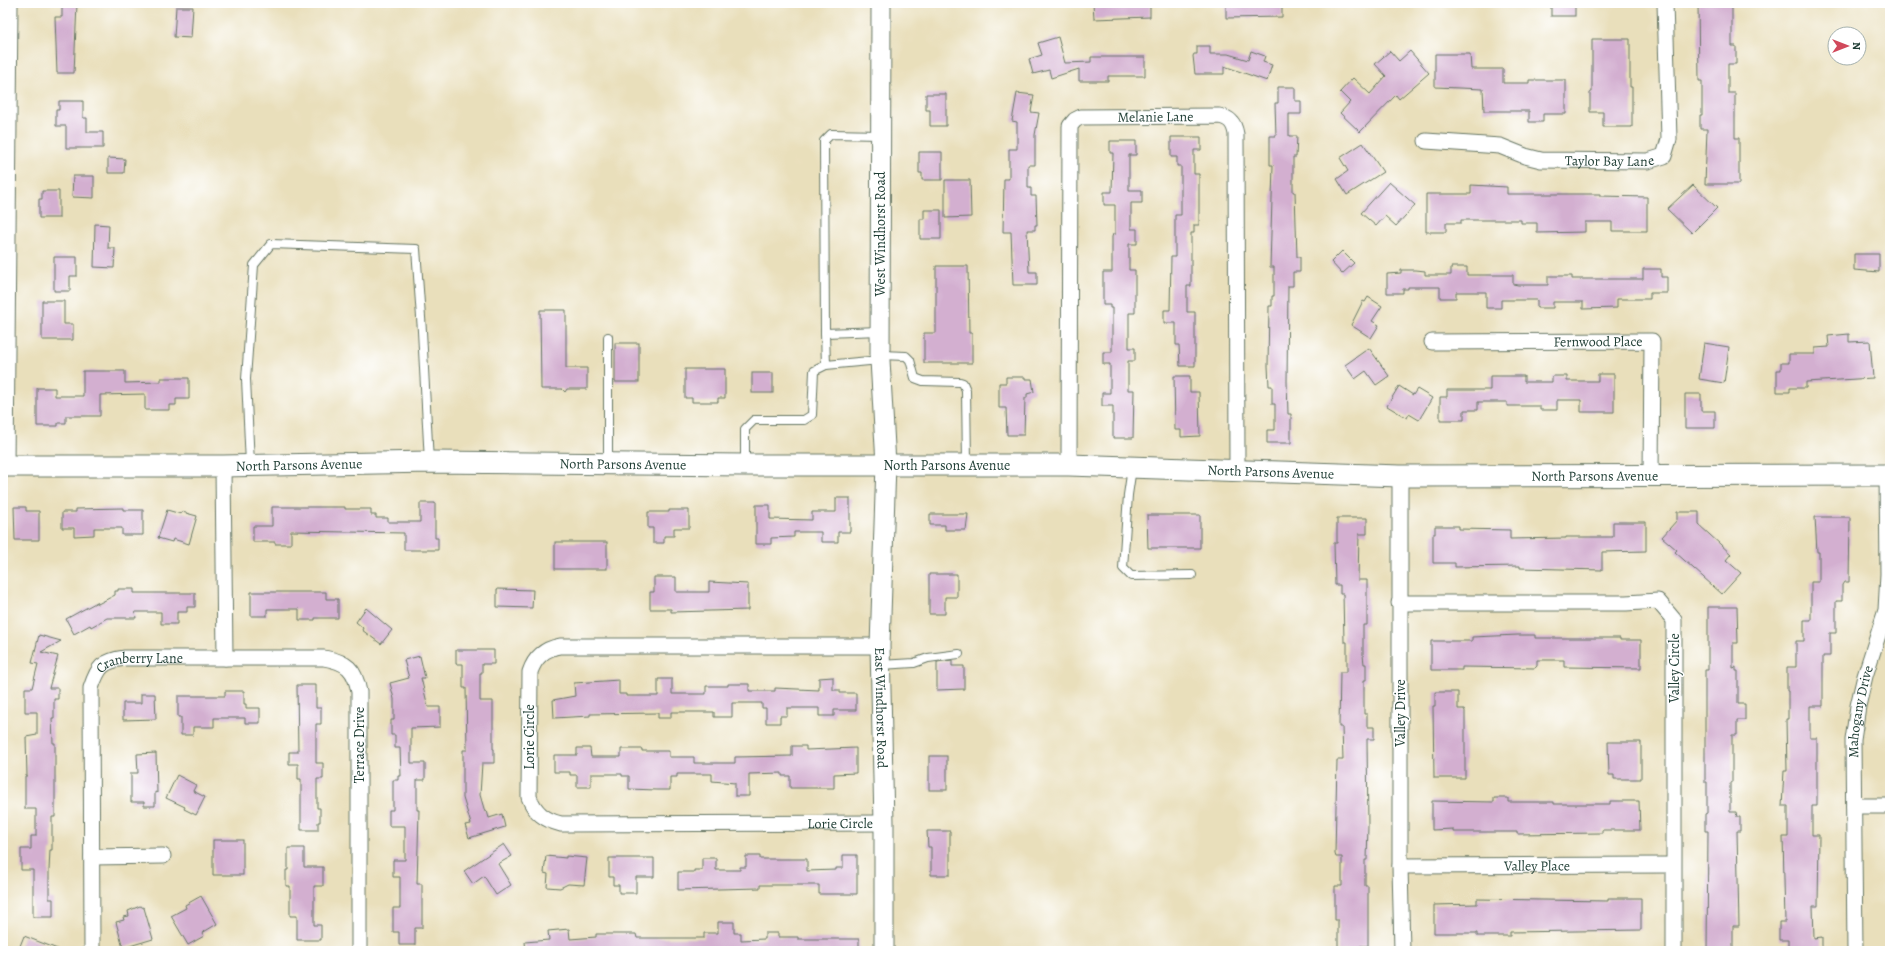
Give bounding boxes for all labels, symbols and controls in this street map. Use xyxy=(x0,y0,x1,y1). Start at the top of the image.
north arrow xyxy=(1827,26,1867,66)
text: N xyxy=(1849,42,1864,50)
street label: Melanie Lane xyxy=(1117,107,1194,127)
street label: Taylor Bay Lane xyxy=(1565,151,1657,171)
street label: West Windhorst Road xyxy=(871,171,890,297)
street label: Fernwood Place xyxy=(1553,332,1643,351)
street label: North Parsons Avenue xyxy=(235,454,363,476)
street label: North Parsons Avenue xyxy=(559,454,686,474)
street label: North Parsons Avenue xyxy=(884,456,1010,475)
street label: North Parsons Avenue xyxy=(1207,461,1335,484)
street label: North Parsons Avenue xyxy=(1531,466,1658,486)
street label: Valley Circle xyxy=(1665,633,1684,704)
street label: East Windhorst Road xyxy=(870,647,892,769)
street label: Cranberry Lane xyxy=(91,649,183,677)
street label: Mahogany Drive xyxy=(1844,663,1878,758)
street label: Valley Drive xyxy=(1391,679,1410,748)
street label: Lorie Circle xyxy=(520,704,539,770)
street label: Terrace Drive xyxy=(350,707,369,783)
street label: Lorie Circle xyxy=(807,814,873,833)
street label: Valley Place xyxy=(1503,856,1570,876)

